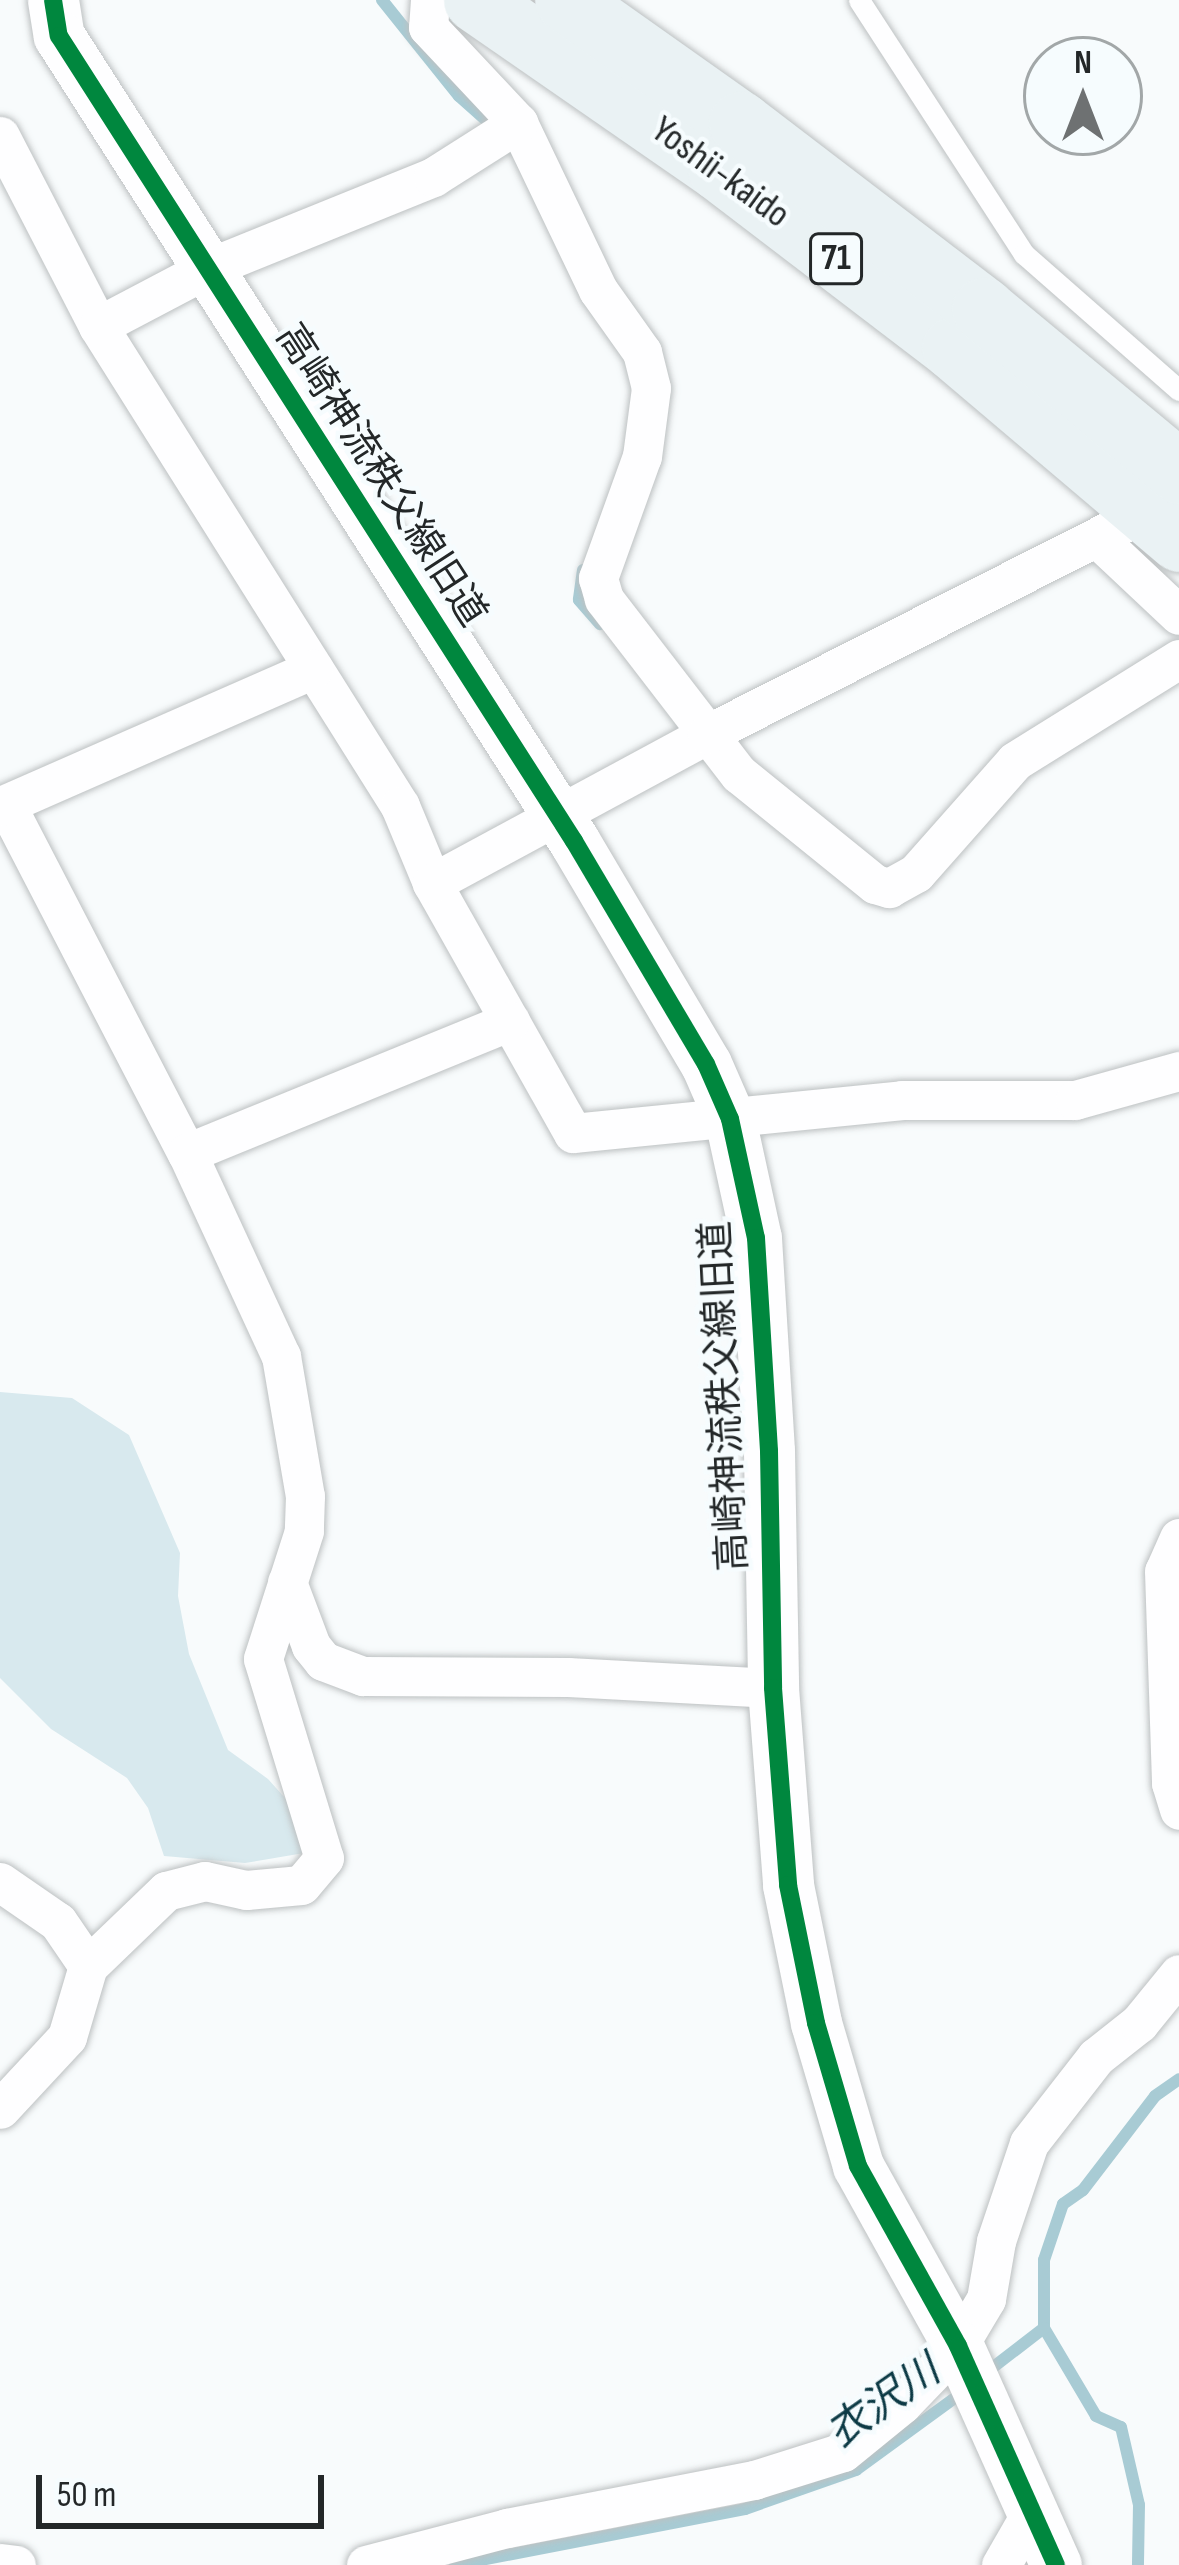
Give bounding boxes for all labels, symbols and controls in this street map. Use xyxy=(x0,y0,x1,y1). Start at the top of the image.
north arrow xyxy=(1023,36,1143,156)
text: N xyxy=(1074,43,1092,83)
street label: Yoshii-kaido xyxy=(642,107,798,239)
road number: 71 xyxy=(809,229,863,289)
street label: 高崎神流秩父線旧道 xyxy=(265,316,495,636)
street label: 高崎神流秩父線旧道 xyxy=(693,1220,759,1572)
water label: 衣沢川 xyxy=(818,2346,950,2460)
scale bar xyxy=(42,2451,330,2525)
text: 50 m xyxy=(57,2474,116,2517)

